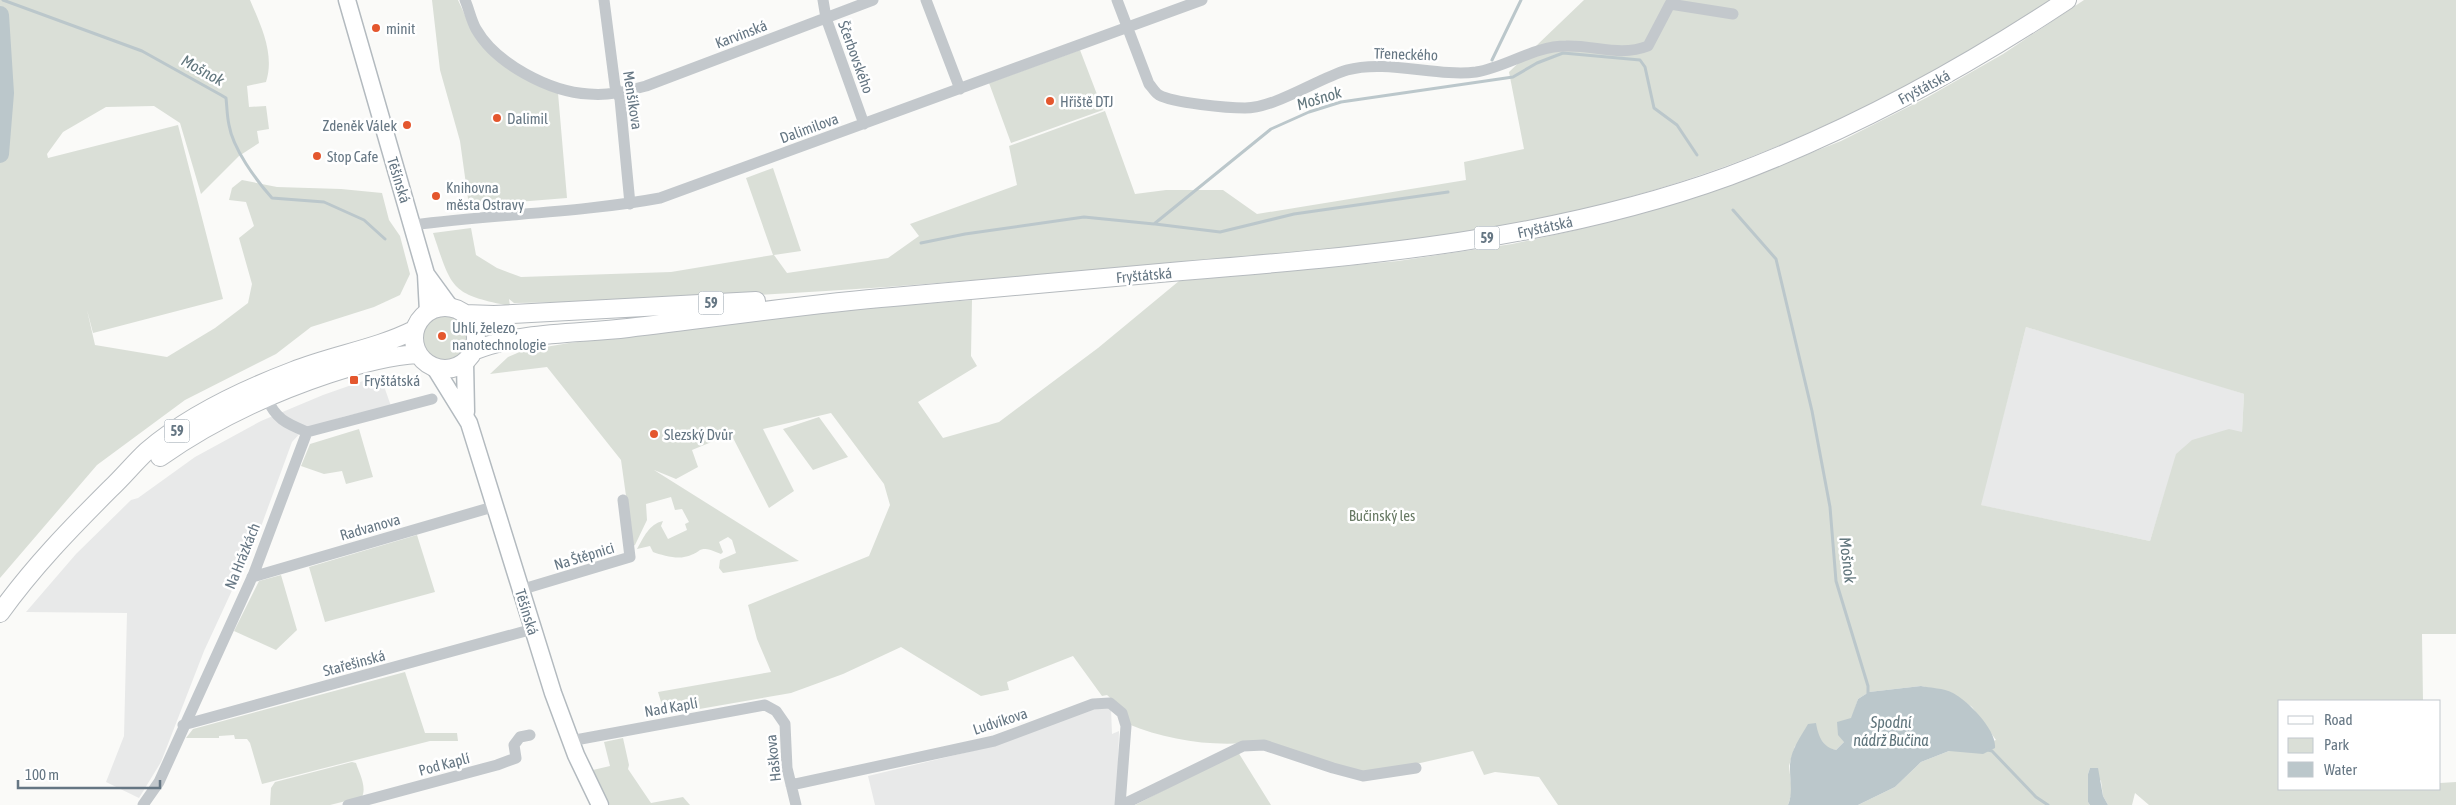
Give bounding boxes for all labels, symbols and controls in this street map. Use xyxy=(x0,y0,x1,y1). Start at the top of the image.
street label: Karvinská xyxy=(713,16,769,52)
street label: Ščerbovského xyxy=(835,18,877,96)
place label: minit xyxy=(386,20,415,37)
marker: minit xyxy=(370,22,382,34)
street label: Třeneckého xyxy=(1374,44,1438,64)
water label: Mošnok xyxy=(178,51,228,90)
street label: Fryštátská xyxy=(1895,66,1953,108)
street label: Menšíkova xyxy=(620,69,646,131)
water label: Mošnok xyxy=(1294,82,1345,113)
place label: Hřiště DTJ xyxy=(1060,93,1114,110)
marker: Hřiště DTJ xyxy=(1044,95,1056,107)
place label: Dalimil xyxy=(507,110,548,127)
street label: Dalimilova xyxy=(778,110,840,146)
marker: Dalimil xyxy=(491,112,503,124)
place label: Zdeněk Válek xyxy=(322,117,397,134)
marker: Zdeněk Válek xyxy=(401,119,413,131)
place label: Stop Cafe xyxy=(327,148,379,165)
marker: Stop Cafe xyxy=(311,150,323,162)
street label: Těšínská xyxy=(384,155,414,205)
place label: Knihovna města Ostravy xyxy=(446,179,524,213)
marker: Knihovna města Ostravy xyxy=(430,190,442,202)
street label: Fryštátská xyxy=(1516,213,1574,241)
road number: 59 xyxy=(1474,227,1500,250)
street label: Fryštátská xyxy=(1115,264,1173,286)
road number: 59 xyxy=(698,292,724,314)
place label: Uhlí, železo, nanotechnologie xyxy=(452,319,546,353)
marker: Uhlí, železo, nanotechnologie xyxy=(436,330,448,342)
place label: Fryštátská xyxy=(364,372,420,389)
marker: Fryštátská xyxy=(348,374,360,386)
road number: 59 xyxy=(164,420,190,442)
place label: Slezský Dvůr xyxy=(664,426,733,443)
marker: Slezský Dvůr xyxy=(648,428,660,440)
park label: Bučinský les xyxy=(1349,507,1415,524)
street label: Radvanova xyxy=(338,510,402,544)
street label: Na Hrázkách xyxy=(221,521,263,591)
water label: Mošnok xyxy=(1836,536,1860,585)
street label: Na Štěpnici xyxy=(552,539,616,573)
street label: Těšínská xyxy=(512,587,542,637)
street label: Stařešinská xyxy=(321,647,387,679)
street label: Nad Kaplí xyxy=(643,694,699,720)
legend xyxy=(2278,700,2441,790)
street label: Ludvíkova xyxy=(971,704,1029,738)
text: Road xyxy=(2324,711,2353,728)
water label: Spodní nádrž Bučina xyxy=(1853,713,1929,749)
street label: Haškova xyxy=(762,734,784,782)
text: Park xyxy=(2324,736,2349,753)
street label: Pod Kaplí xyxy=(417,749,472,779)
scale bar xyxy=(18,758,160,790)
text: Water xyxy=(2324,761,2357,778)
text: 100 m xyxy=(25,766,59,783)

